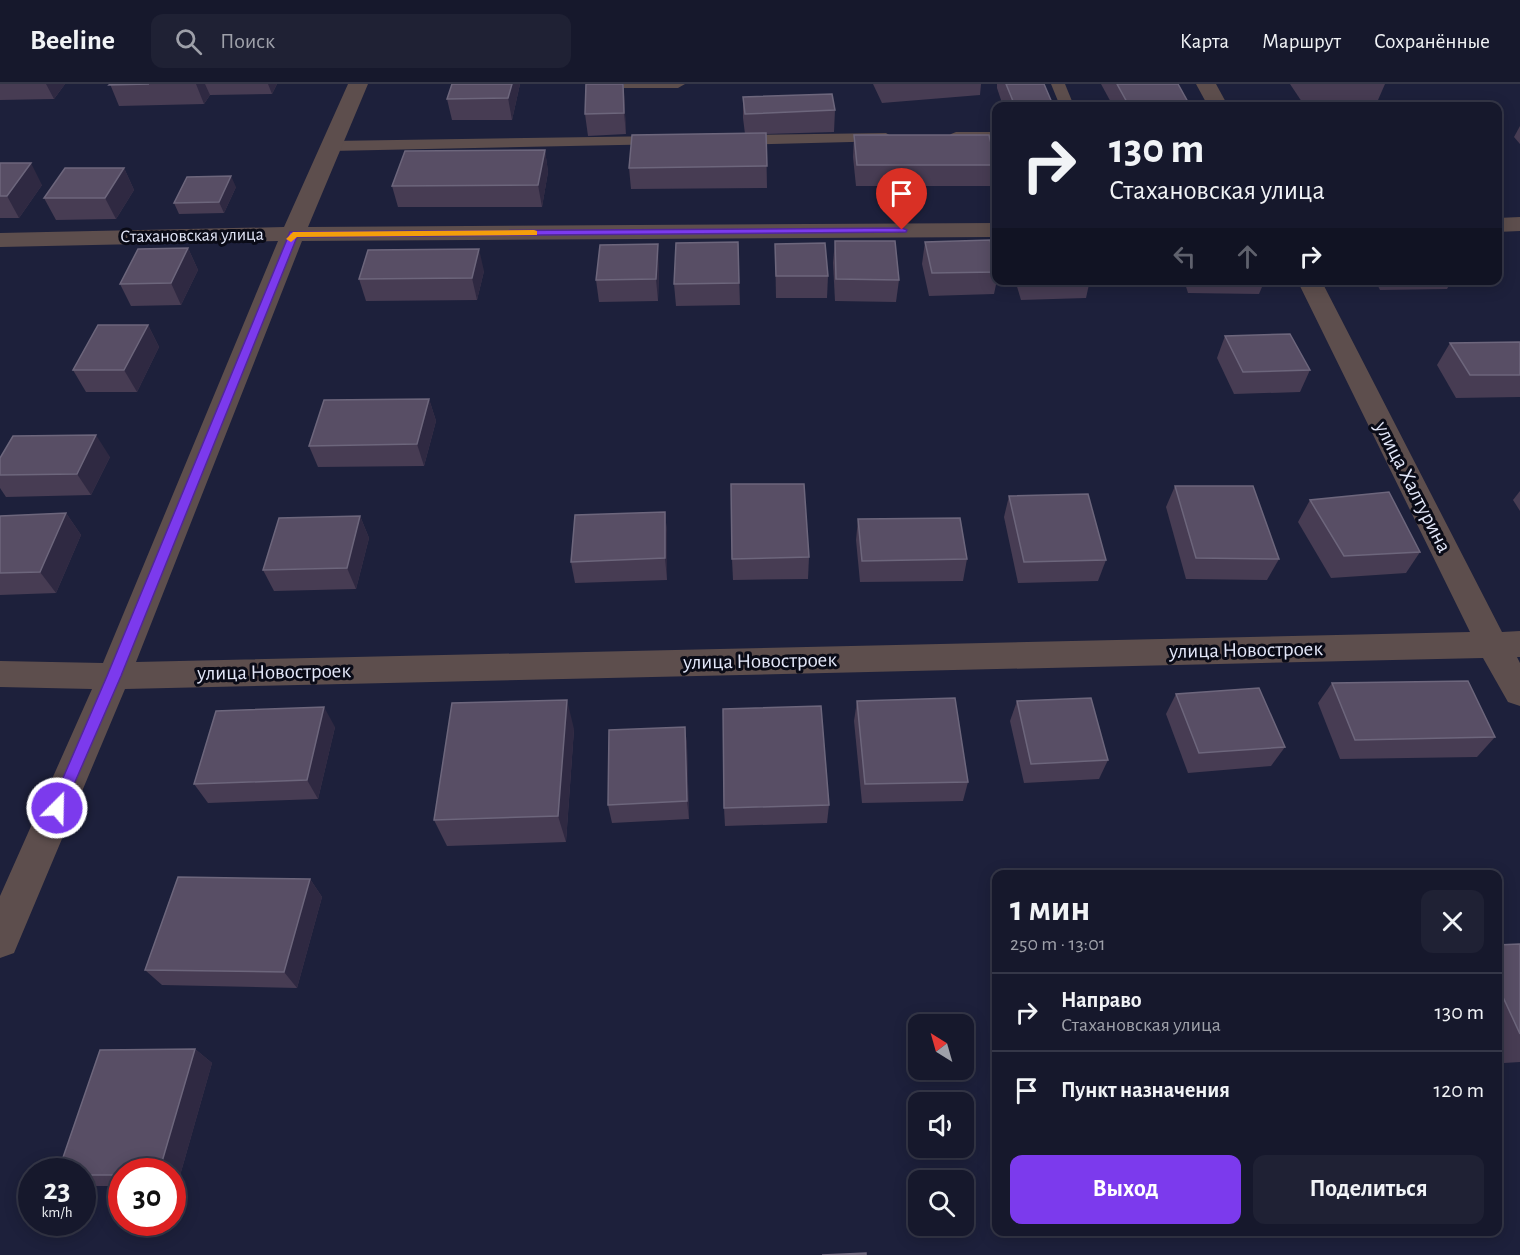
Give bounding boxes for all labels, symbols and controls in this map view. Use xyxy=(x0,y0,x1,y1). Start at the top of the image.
search box xyxy=(151,14,571,68)
icon: search xyxy=(172,25,205,58)
text: Beeline xyxy=(30,27,115,55)
text: Поиск xyxy=(220,30,275,52)
text: Карта xyxy=(1180,31,1229,52)
text: Маршрут xyxy=(1262,31,1341,52)
text: Сохранённые xyxy=(1374,31,1490,52)
icon: right xyxy=(1010,126,1088,204)
text: 130 m xyxy=(1109,128,1204,170)
pin xyxy=(876,168,927,230)
icon: arrive xyxy=(885,177,918,210)
text: Стахановская улица xyxy=(1109,177,1325,204)
street label: Стахановская улица xyxy=(120,226,264,246)
icon: left xyxy=(1168,240,1201,273)
icon: ahead xyxy=(1231,240,1264,273)
icon: right xyxy=(1294,240,1327,273)
street label: улица Халтурина xyxy=(1371,417,1455,556)
street label: улица Новостроек xyxy=(1168,638,1324,662)
street label: улица Новостроек xyxy=(682,649,838,673)
street label: улица Новостроек xyxy=(196,660,352,684)
position arrow xyxy=(25,776,89,840)
button: close xyxy=(1421,890,1484,953)
text: 1 мин xyxy=(1010,891,1090,927)
text: 250 m · 13:01 xyxy=(1010,934,1106,954)
text: Направо xyxy=(1061,989,1142,1011)
icon: right xyxy=(1010,996,1043,1029)
text: 130 m xyxy=(1435,1001,1484,1023)
north arrow xyxy=(908,1014,974,1080)
map controls xyxy=(908,1014,974,1236)
text: Стахановская улица xyxy=(1061,1015,1221,1035)
icon: arrive xyxy=(1010,1074,1043,1107)
text: Пункт назначения xyxy=(1061,1079,1230,1101)
text: 120 m xyxy=(1434,1079,1484,1101)
button: sound xyxy=(908,1092,974,1158)
button: Выход xyxy=(1010,1155,1241,1224)
button: Поделиться xyxy=(1253,1155,1484,1224)
speed limit sign: 30 xyxy=(108,1158,186,1236)
button: search xyxy=(908,1170,974,1236)
text: 23 xyxy=(43,1175,71,1205)
text: km/h xyxy=(42,1205,72,1220)

